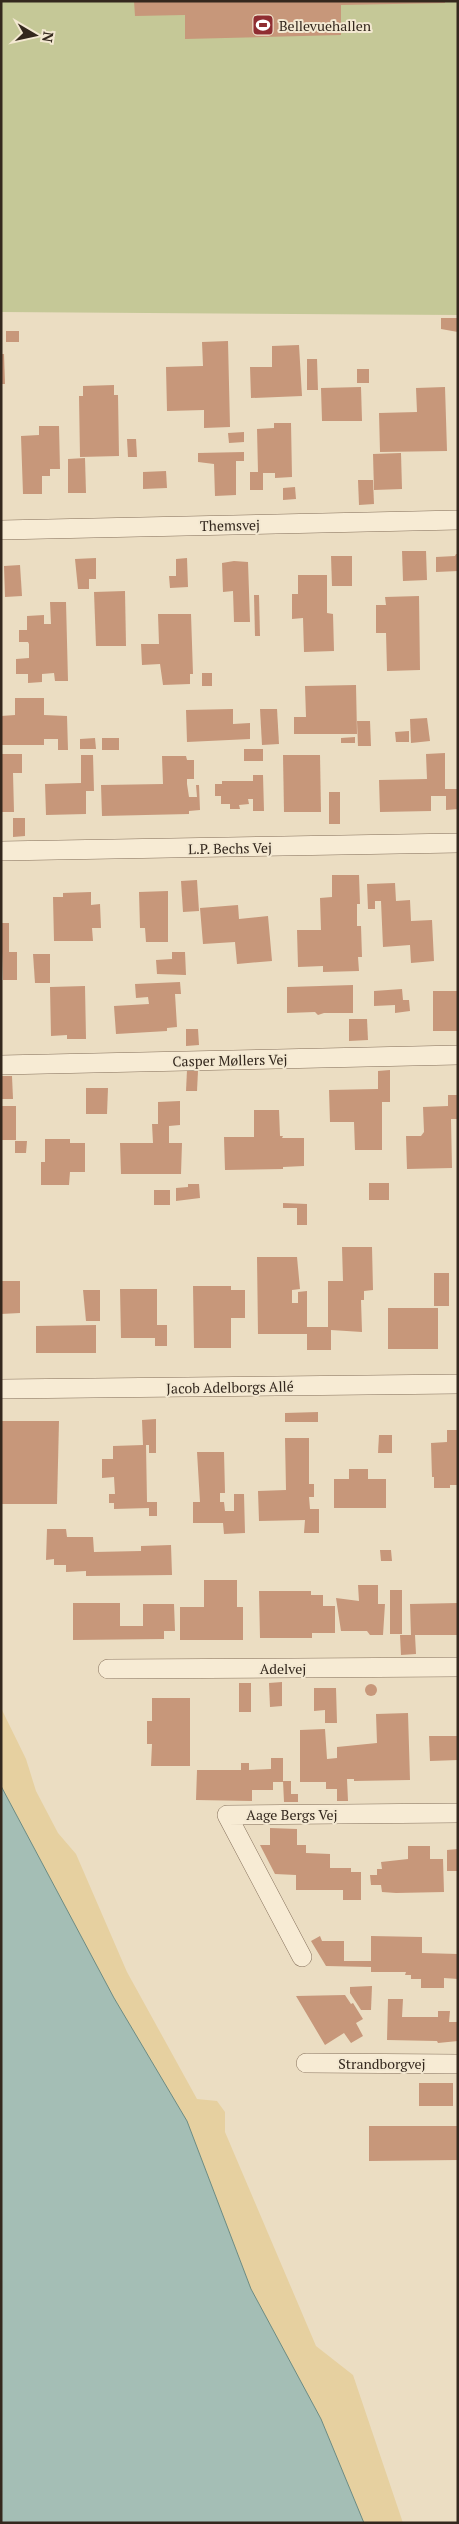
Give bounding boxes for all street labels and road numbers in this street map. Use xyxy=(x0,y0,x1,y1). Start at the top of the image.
street label: Themsvej xyxy=(200,515,260,535)
street label: L.P. Bechs Vej xyxy=(188,838,272,858)
street label: Casper Møllers Vej xyxy=(172,1049,288,1071)
street label: Jacob Adelborgs Allé xyxy=(166,1376,294,1398)
street label: Adelvej xyxy=(260,1659,306,1678)
street label: Aage Bergs Vej xyxy=(246,1805,338,1824)
street label: Strandborgvej xyxy=(338,2054,426,2073)

